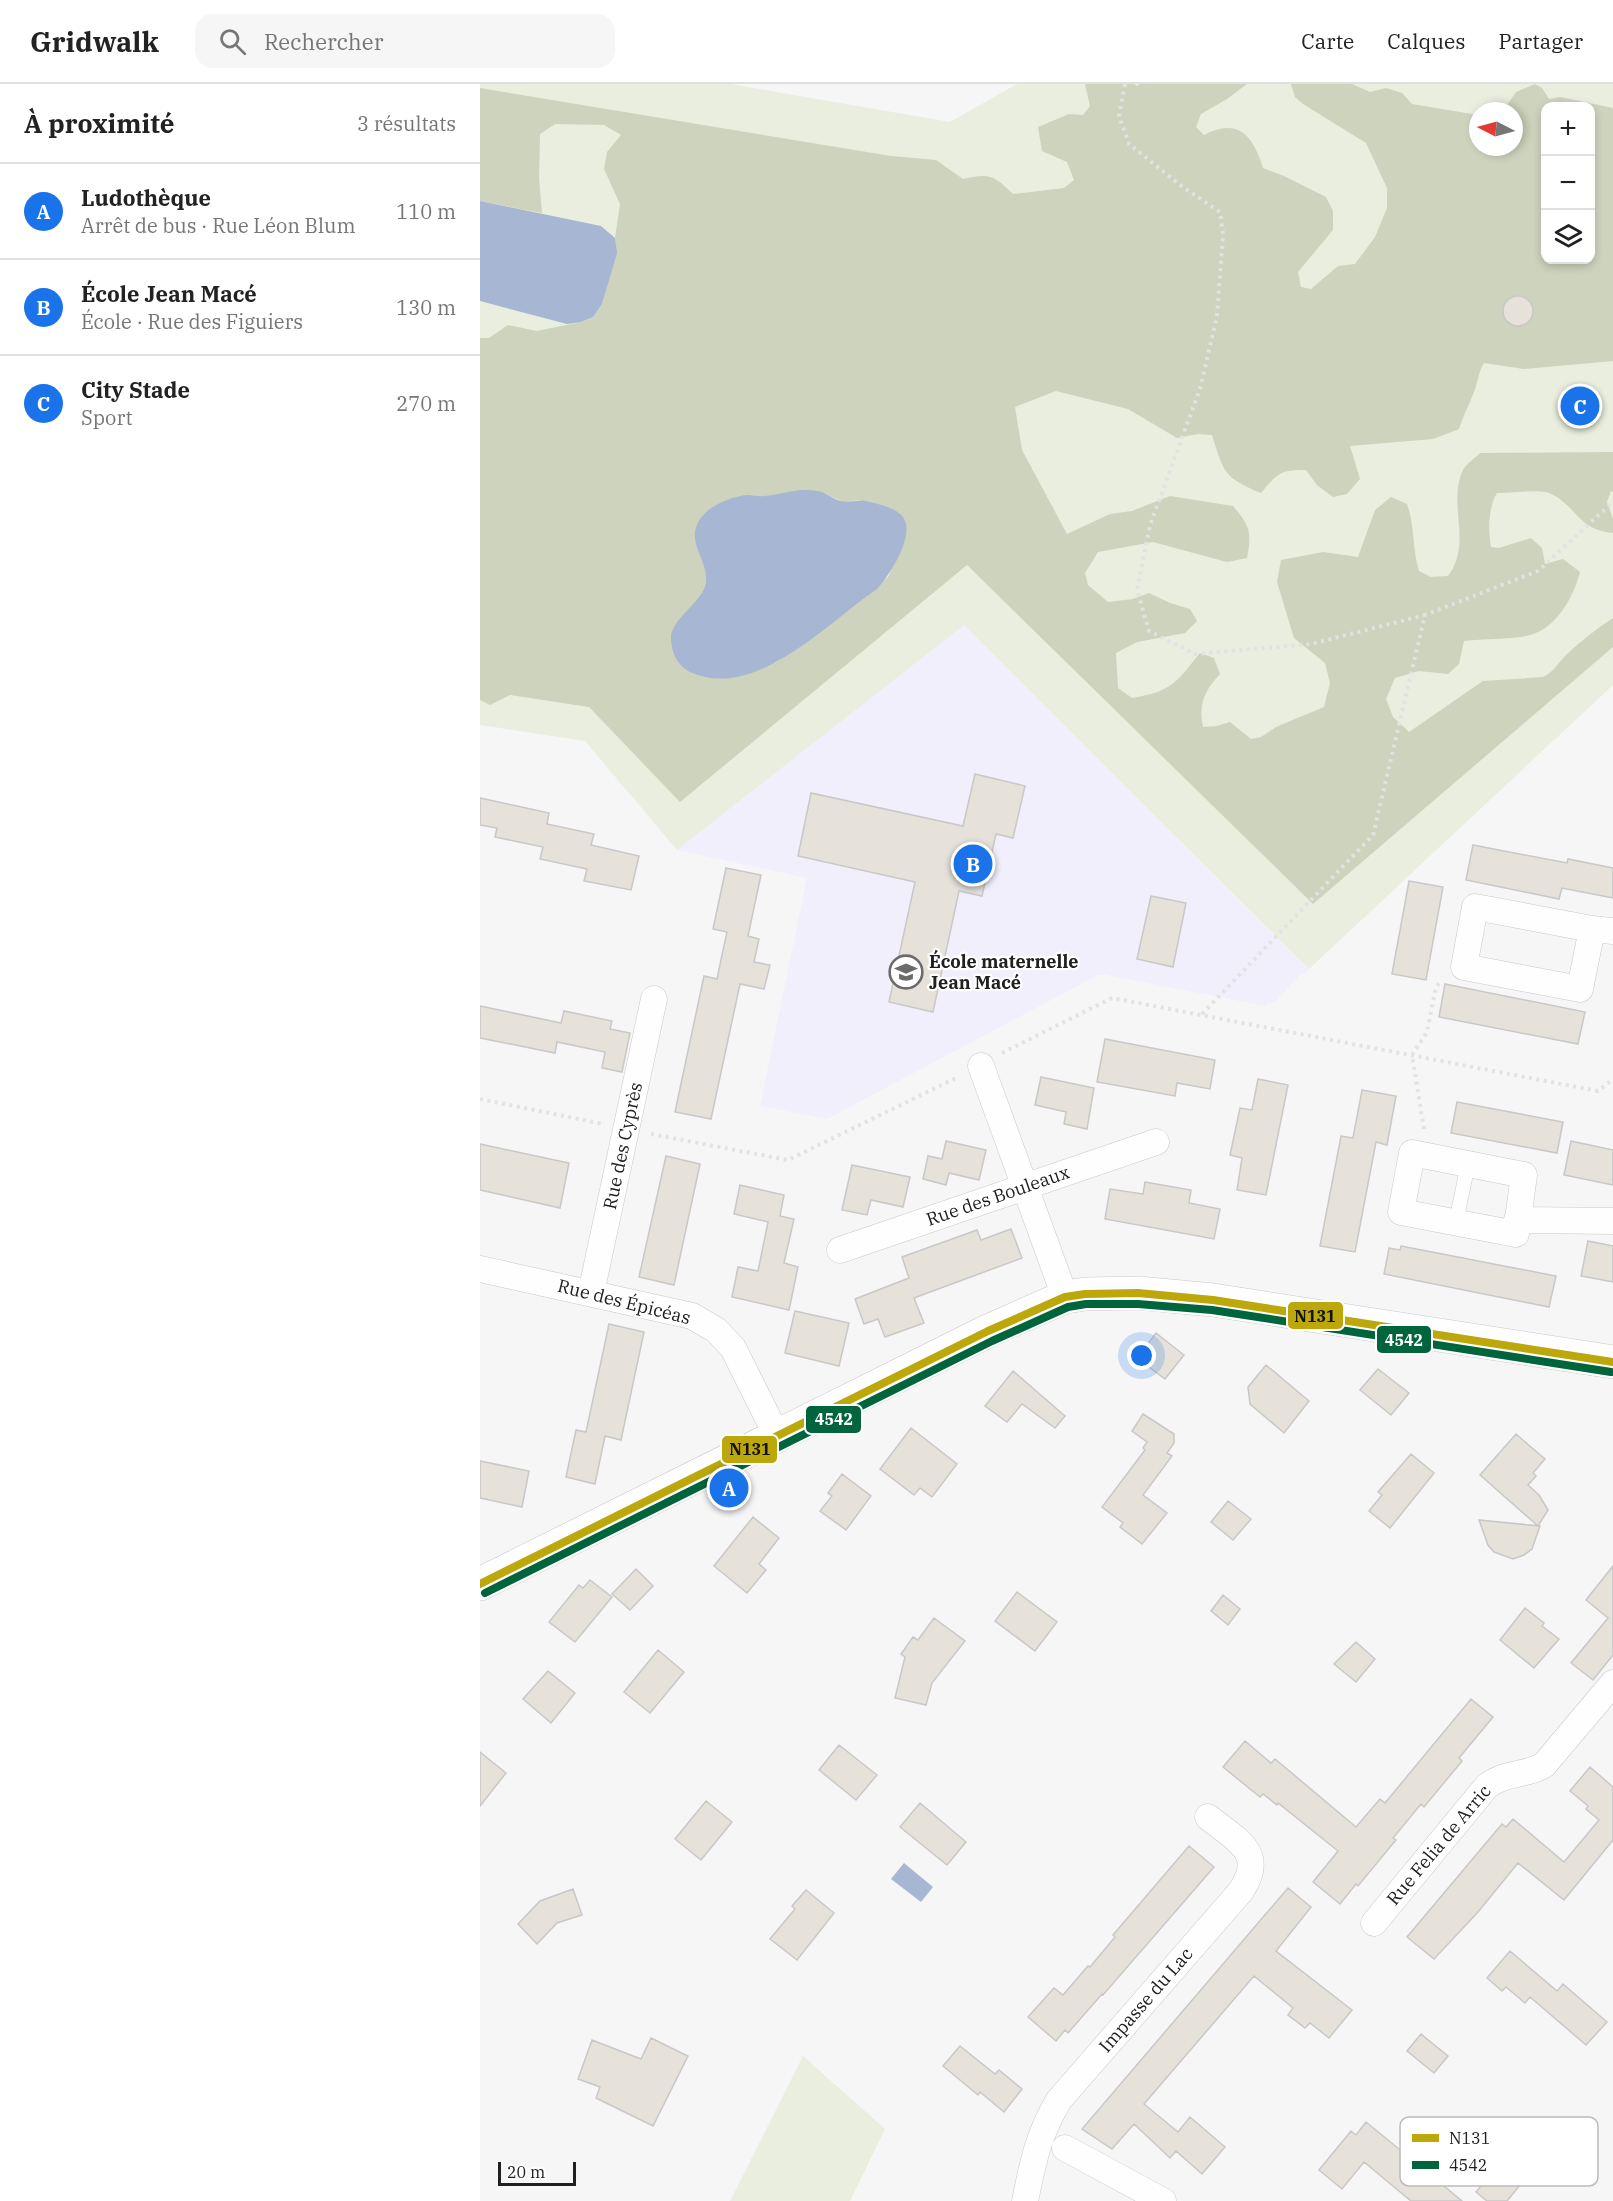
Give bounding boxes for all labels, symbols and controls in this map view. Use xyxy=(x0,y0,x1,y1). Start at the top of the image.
search box xyxy=(195,14,615,68)
text: Gridwalk xyxy=(30,23,159,60)
icon: search xyxy=(216,25,249,58)
text: Rechercher xyxy=(264,27,383,56)
text: Carte xyxy=(1301,27,1354,55)
text: Calques xyxy=(1387,27,1466,55)
text: Partager xyxy=(1499,27,1583,55)
north arrow xyxy=(1469,102,1523,156)
map controls xyxy=(1541,102,1595,264)
button: + xyxy=(1541,102,1595,156)
text: À proximité xyxy=(24,106,175,140)
text: 3 résultats xyxy=(357,110,456,137)
button: − xyxy=(1541,156,1595,210)
text: Ludothèque xyxy=(81,183,211,212)
text: A xyxy=(37,198,50,225)
text: 110 m xyxy=(396,198,456,225)
button: layers xyxy=(1541,210,1595,264)
text: Arrêt de bus · Rue Léon Blum xyxy=(81,212,355,239)
text: École Jean Macé xyxy=(81,279,257,308)
text: B xyxy=(36,294,51,321)
text: 130 m xyxy=(396,294,456,321)
text: École · Rue des Figuiers xyxy=(81,308,303,335)
text: City Stade xyxy=(81,375,190,404)
pin: C xyxy=(1560,384,1600,428)
text: C xyxy=(37,390,50,417)
text: 270 m xyxy=(396,390,456,417)
text: Sport xyxy=(81,404,133,431)
pin: B xyxy=(954,842,992,886)
place label: École maternelle Jean Macé xyxy=(929,949,1078,994)
school or university icon: École maternelle Jean Macé xyxy=(888,954,924,990)
street label: Rue des Cyprès xyxy=(598,1080,647,1212)
street label: Rue des Bouleaux xyxy=(923,1160,1073,1231)
street label: Rue des Épicéas xyxy=(555,1274,693,1329)
line badge: N131 xyxy=(1287,1301,1344,1330)
text: N131 xyxy=(1294,1306,1336,1326)
line badge: 4542 xyxy=(1376,1325,1432,1354)
text: 4542 xyxy=(1385,1330,1423,1350)
your location xyxy=(1127,1341,1156,1370)
line badge: 4542 xyxy=(805,1405,862,1434)
text: 4542 xyxy=(815,1409,853,1429)
line badge: N131 xyxy=(721,1435,778,1464)
text: N131 xyxy=(729,1439,771,1459)
pin: A xyxy=(710,1466,748,1510)
street label: Rue Felia de Arric xyxy=(1382,1780,1496,1910)
street label: Impasse du Lac xyxy=(1094,1942,1198,2057)
legend xyxy=(1400,2117,1598,2186)
text: N131 xyxy=(1449,2128,1490,2148)
text: 4542 xyxy=(1449,2155,1487,2175)
scale bar xyxy=(498,2159,576,2186)
text: 20 m xyxy=(507,2162,545,2182)

